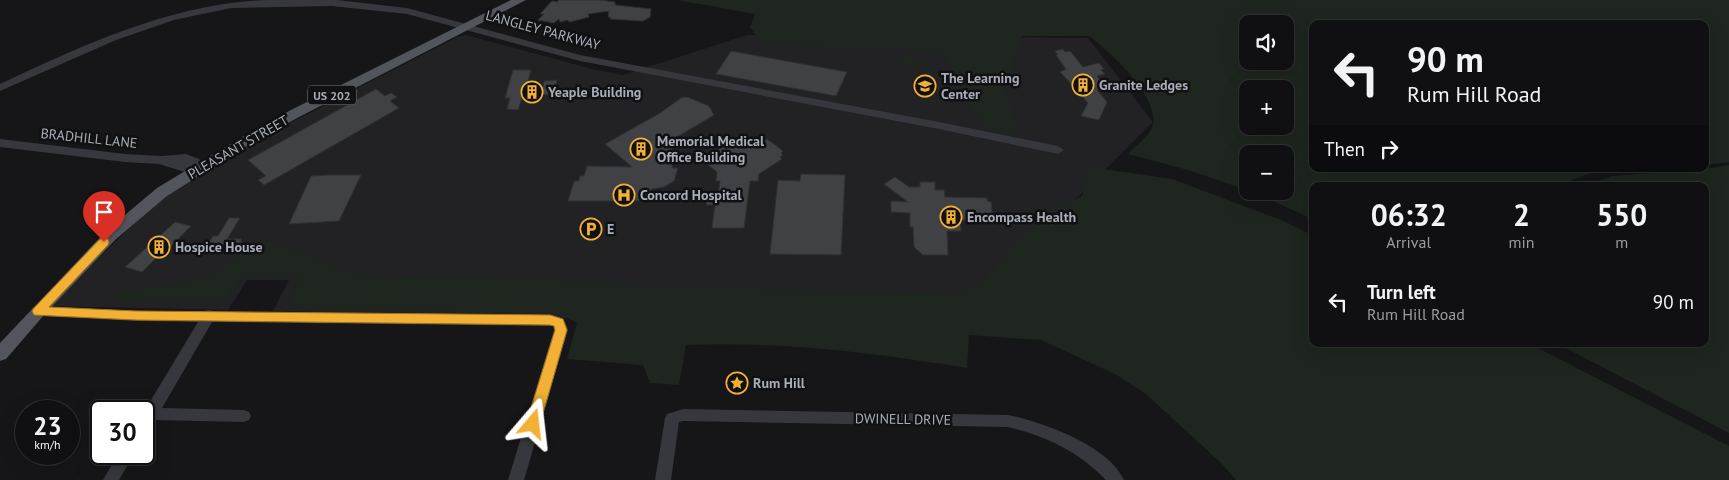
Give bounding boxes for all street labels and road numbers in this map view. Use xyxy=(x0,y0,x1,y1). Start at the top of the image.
street label: LANGLEY PARKWAY xyxy=(484,6,602,54)
road number: US 202 xyxy=(308,86,356,104)
street label: PLEASANT STREET xyxy=(185,111,292,183)
street label: BRADHILL LANE xyxy=(40,124,138,152)
street label: DWINELL DRIVE xyxy=(855,409,951,429)

